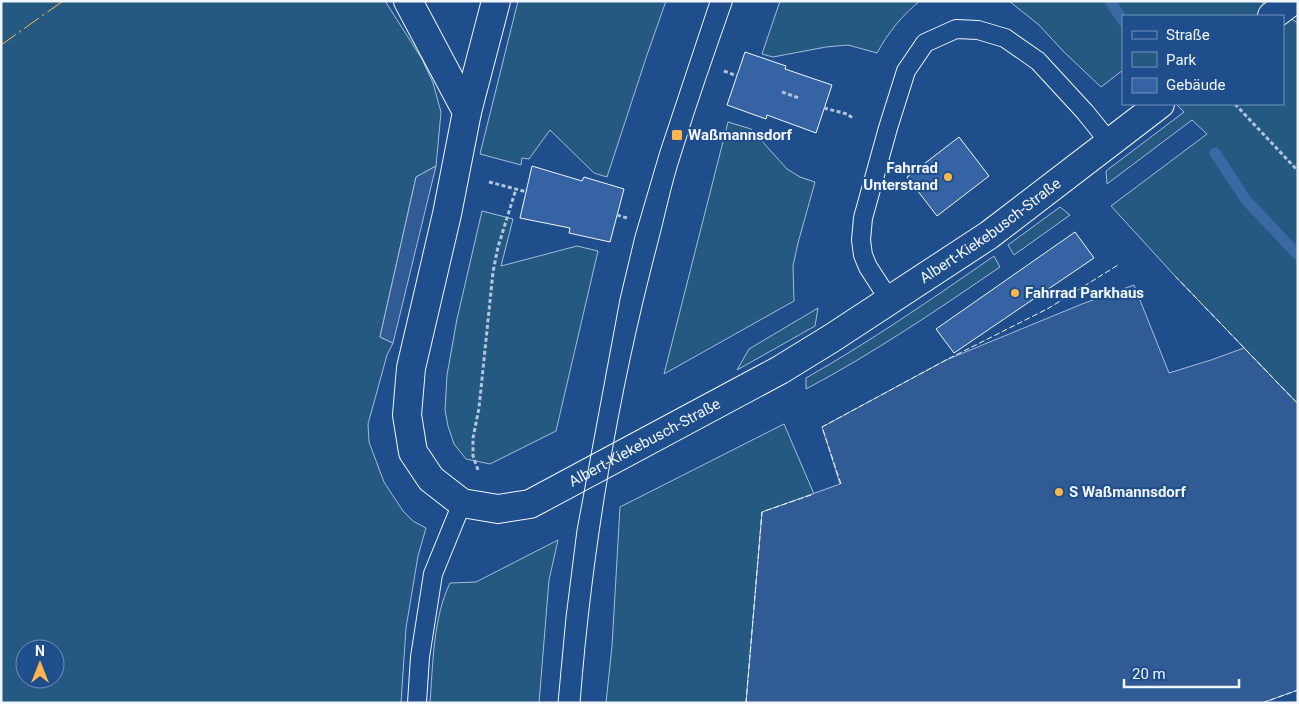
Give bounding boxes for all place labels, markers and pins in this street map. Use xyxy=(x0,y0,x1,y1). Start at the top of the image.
place label: Waßmannsdorf xyxy=(688,126,792,144)
marker: Waßmannsdorf xyxy=(670,128,684,142)
place label: Fahrrad Unterstand xyxy=(863,159,938,194)
marker: Fahrrad Unterstand xyxy=(942,171,954,183)
place label: Fahrrad Parkhaus xyxy=(1025,284,1144,302)
marker: Fahrrad Parkhaus xyxy=(1009,287,1021,299)
place label: S Waßmannsdorf xyxy=(1069,483,1186,501)
marker: S Waßmannsdorf xyxy=(1053,486,1065,498)

